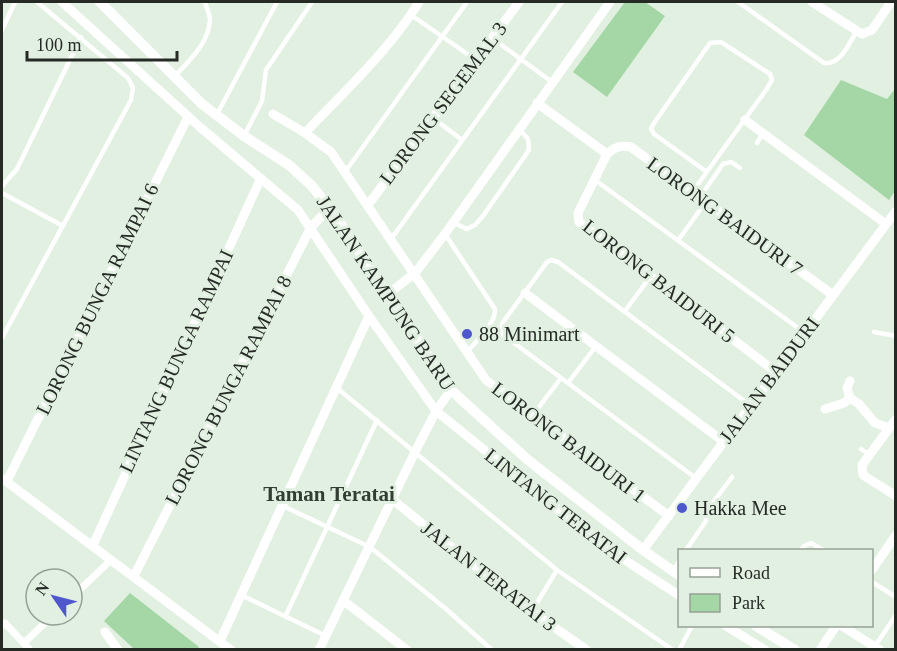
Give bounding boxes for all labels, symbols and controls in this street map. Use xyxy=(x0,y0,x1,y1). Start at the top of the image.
street label: LORONG SEGEMAL 3 xyxy=(375,18,511,188)
scale bar xyxy=(27,24,177,62)
text: 100 m xyxy=(36,35,82,55)
street label: LORONG BAIDURI 7 xyxy=(643,152,807,280)
street label: LORONG BUNGA RAMPAI 6 xyxy=(31,180,163,418)
street label: JALAN KAMPUNG BARU xyxy=(313,191,460,395)
street label: LORONG BAIDURI 5 xyxy=(579,215,739,347)
street label: LINTANG BUNGA RAMPAI xyxy=(115,246,237,476)
street label: LORONG BUNGA RAMPAI 8 xyxy=(160,272,296,508)
street label: JALAN BAIDURI xyxy=(715,313,823,447)
place label: 88 Minimart xyxy=(479,323,580,345)
marker: 88 Minimart xyxy=(460,327,474,341)
street label: LORONG BAIDURI 1 xyxy=(488,377,650,507)
street label: LINTANG TERATAI xyxy=(481,444,631,568)
district label: Taman Teratai xyxy=(263,482,395,506)
place label: Hakka Mee xyxy=(694,497,787,519)
marker: Hakka Mee xyxy=(675,501,689,515)
street label: JALAN TERATAI 3 xyxy=(417,517,561,635)
legend xyxy=(678,549,873,627)
text: Road xyxy=(732,563,770,583)
north arrow xyxy=(24,567,84,627)
text: N xyxy=(32,579,53,598)
text: Park xyxy=(732,593,765,613)

